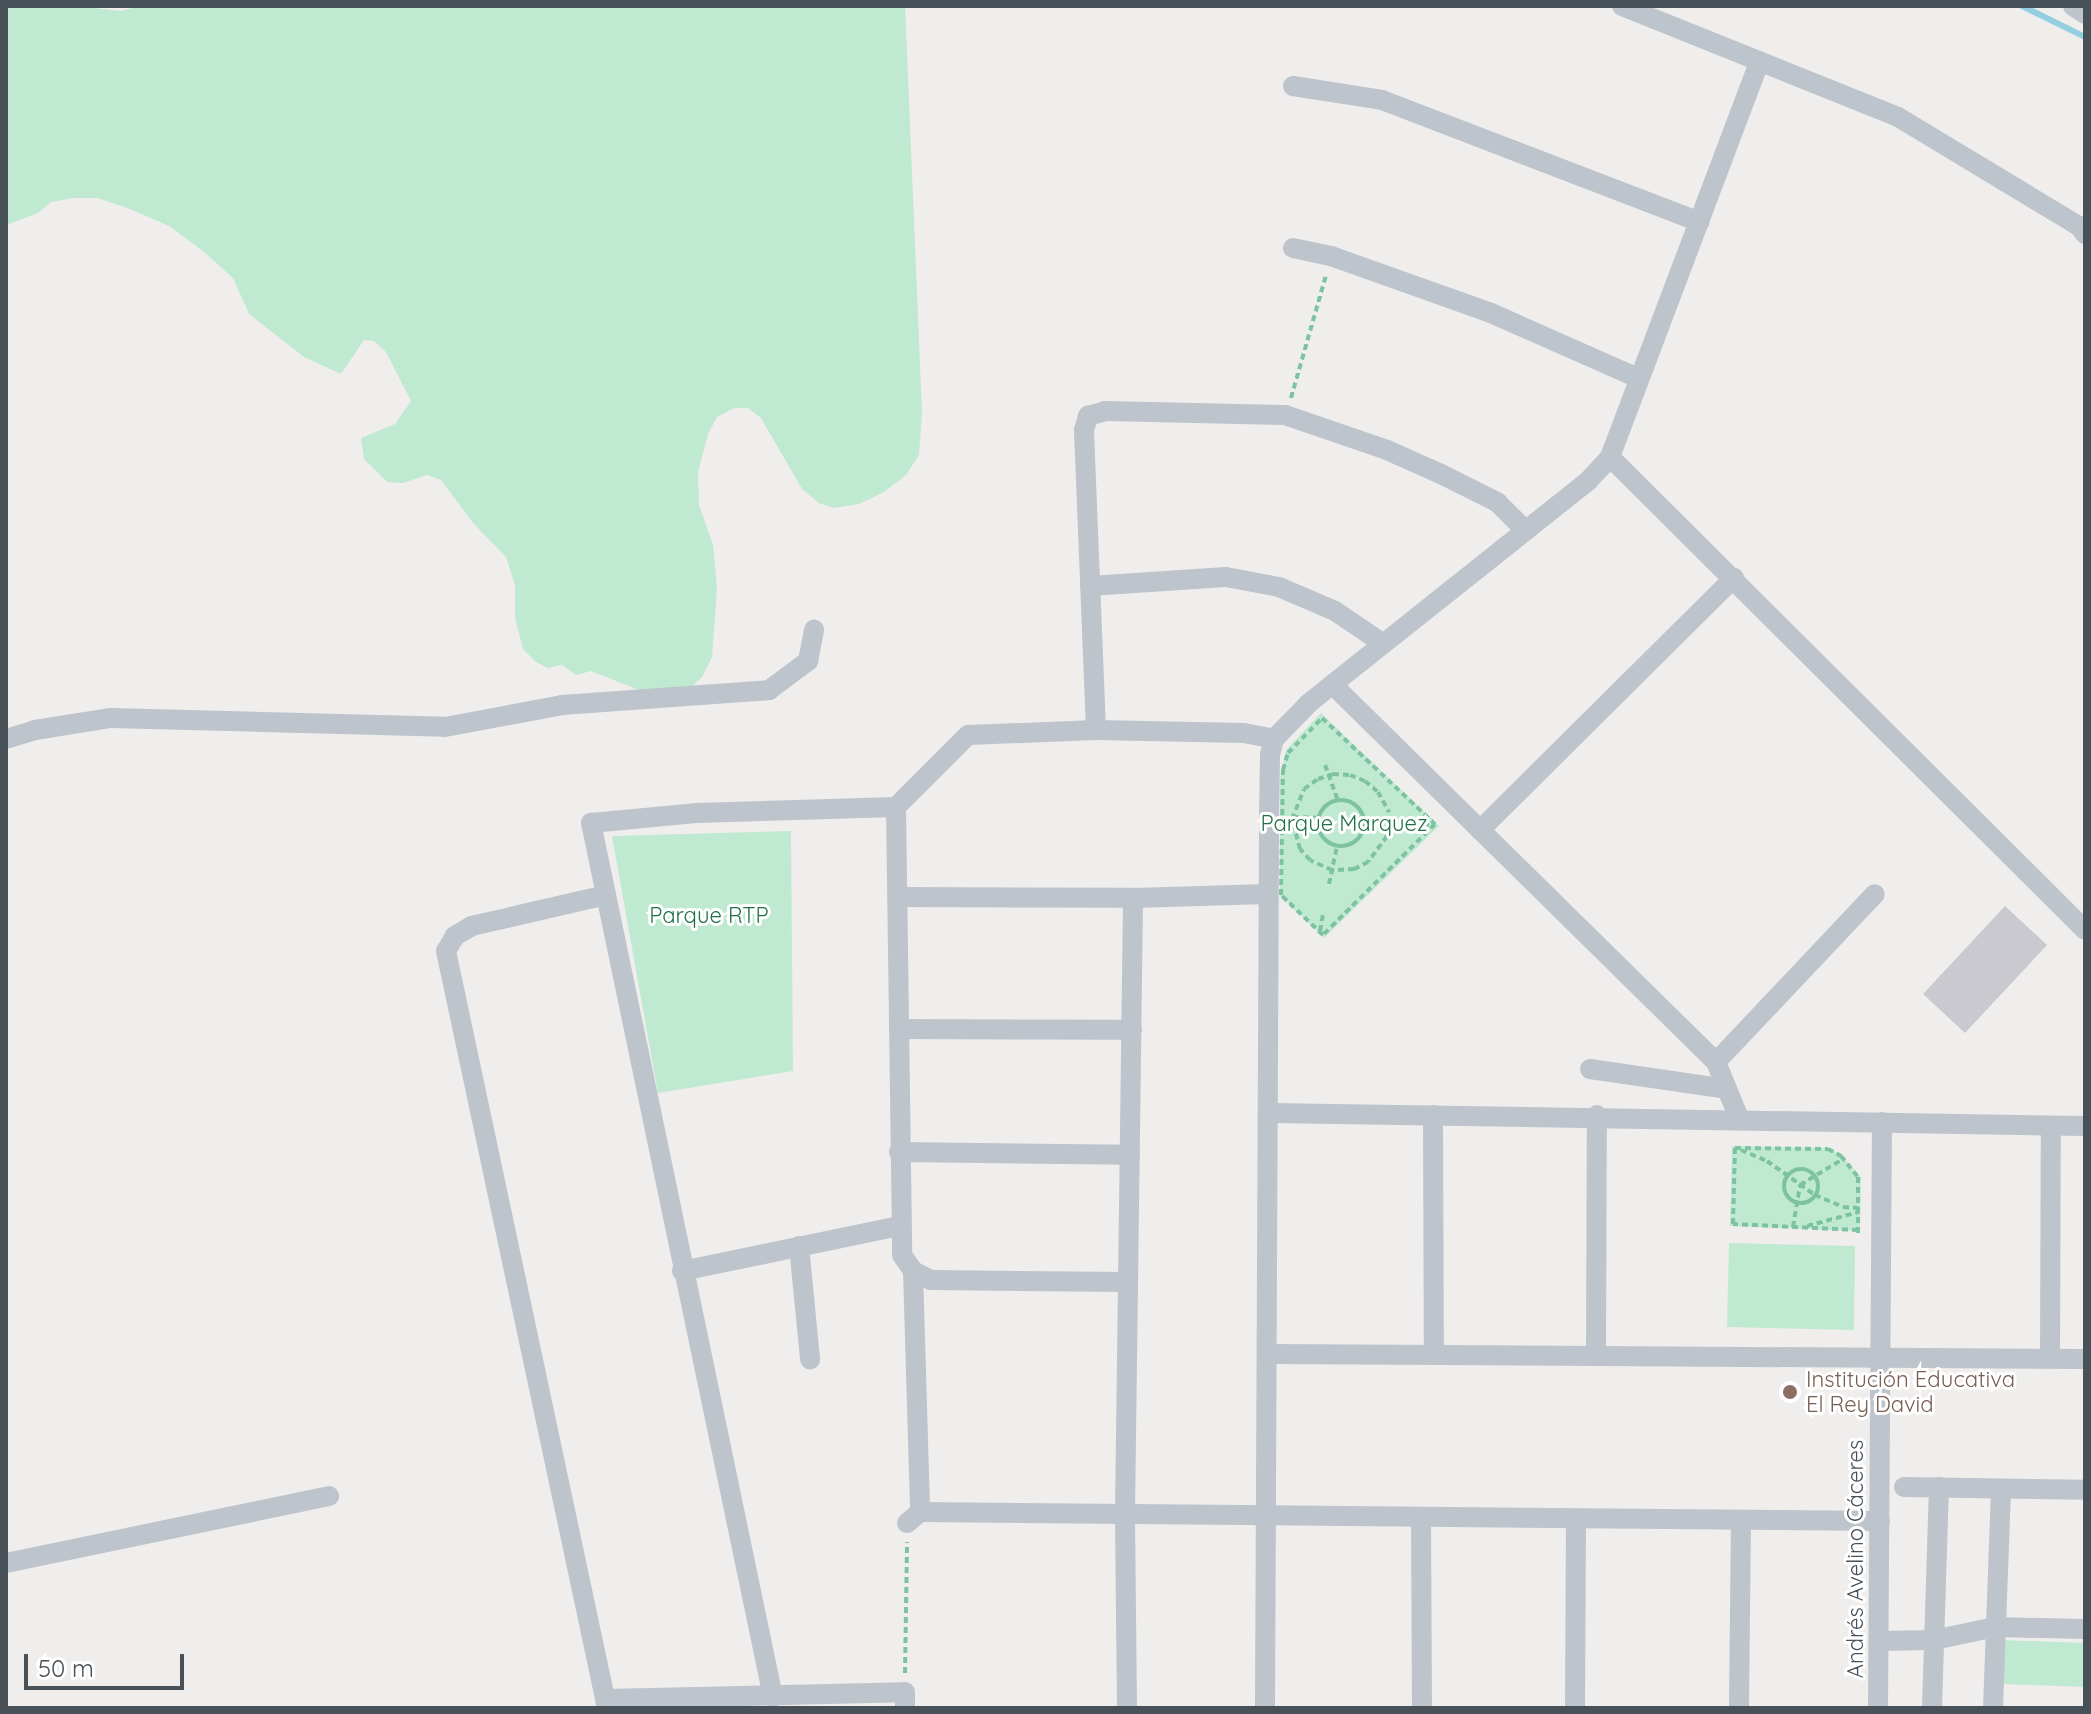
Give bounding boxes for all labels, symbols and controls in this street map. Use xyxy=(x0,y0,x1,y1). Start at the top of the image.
park label: Parque Marquez xyxy=(1261,811,1427,837)
park label: Parque RTP xyxy=(649,903,769,929)
place label: Institución Educativa El Rey David xyxy=(1806,1366,2015,1418)
marker: Institución Educativa El Rey David xyxy=(1781,1383,1799,1401)
street label: Andrés Avelino Cáceres xyxy=(1843,1440,1869,1678)
scale bar xyxy=(28,1638,188,1688)
text: 50 m xyxy=(38,1653,94,1683)

